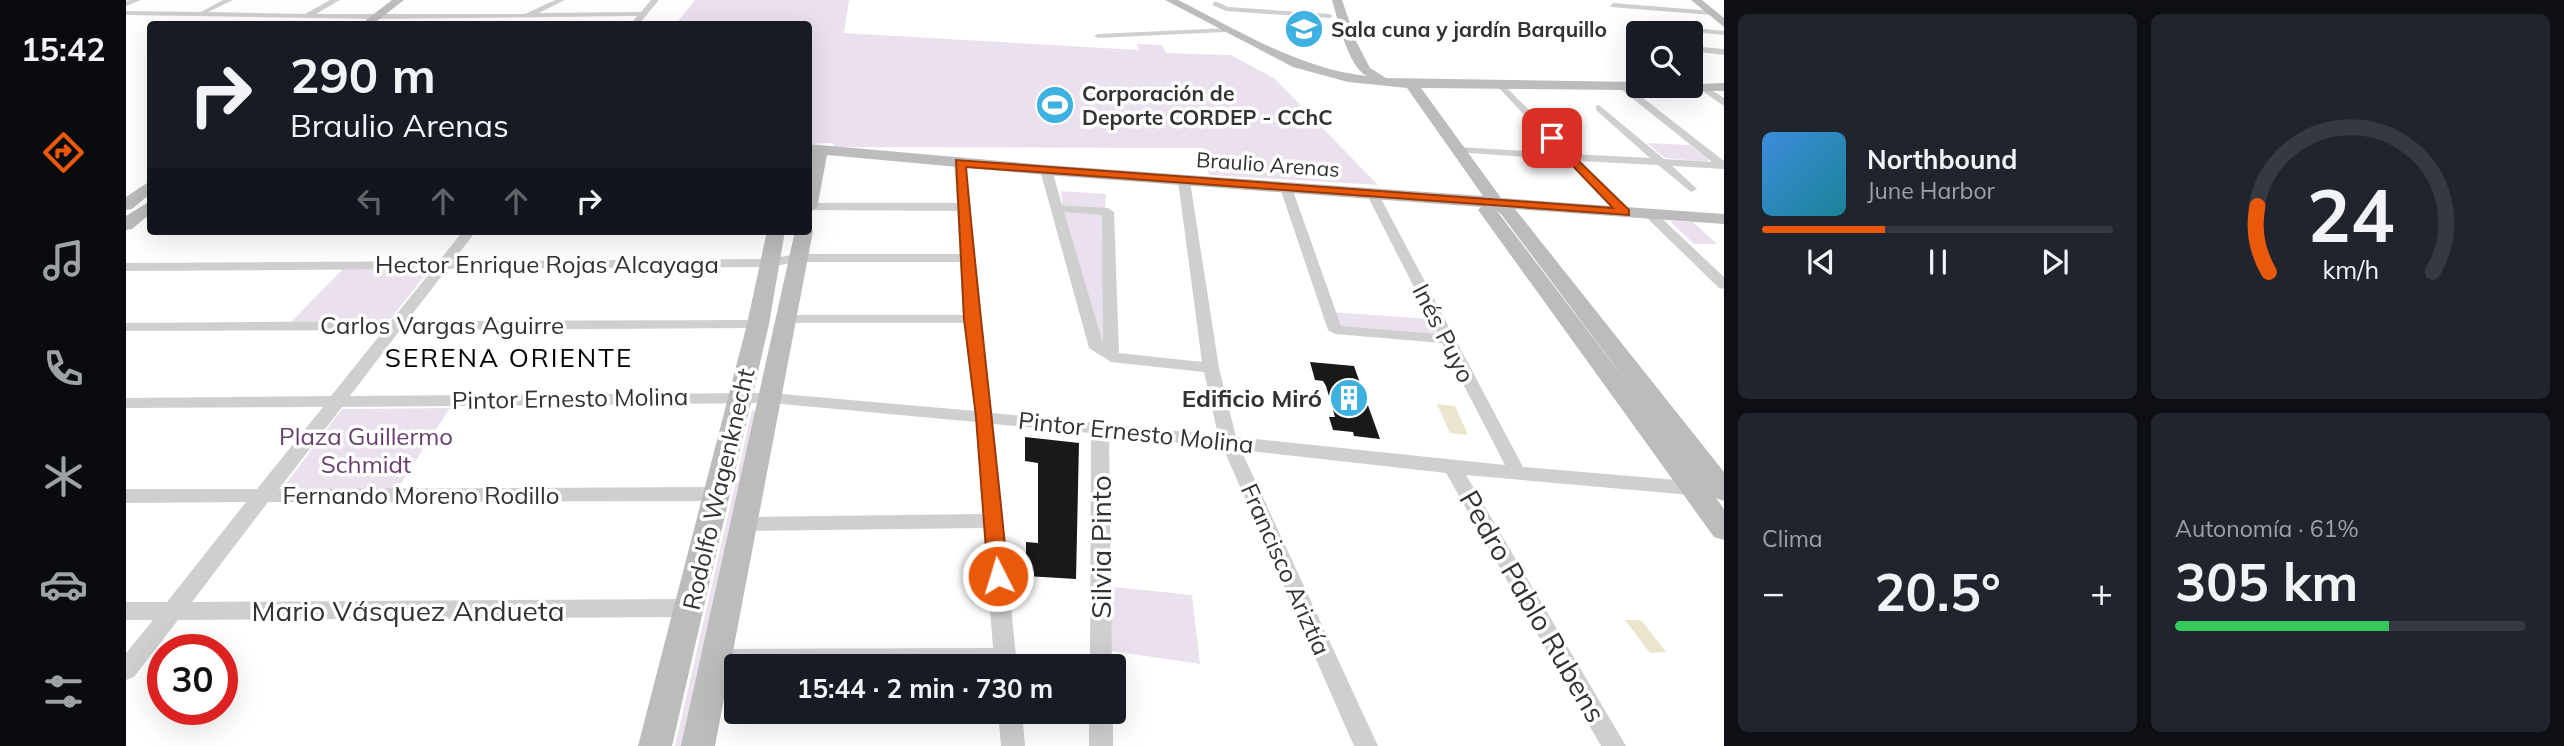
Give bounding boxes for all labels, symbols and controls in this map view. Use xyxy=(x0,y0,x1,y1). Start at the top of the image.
school or university icon: Sala cuna y jardín Barquillo xyxy=(1283,8,1325,50)
place label: Sala cuna y jardín Barquillo xyxy=(1331,16,1607,42)
map controls xyxy=(1626,21,1703,98)
button: search xyxy=(1626,21,1703,98)
text: 15:42 xyxy=(21,29,105,69)
text: 290 m xyxy=(290,44,436,105)
icon: right xyxy=(175,49,266,140)
place label: Corporación de Deporte CORDEP - CChC xyxy=(1082,80,1333,130)
sports icon: Corporación de Deporte CORDEP - CChC xyxy=(1034,84,1076,126)
text: Braulio Arenas xyxy=(290,105,509,145)
pin xyxy=(1522,108,1582,168)
icon: arrive xyxy=(1533,119,1571,157)
icon: directions xyxy=(39,128,88,177)
text: Northbound xyxy=(1867,143,2017,176)
street label: Braulio Arenas xyxy=(1195,146,1341,182)
text: 24 xyxy=(2307,170,2394,261)
text: June Harbor xyxy=(1867,176,1995,205)
icon: left xyxy=(351,182,389,220)
icon: ahead xyxy=(424,182,462,220)
icon: ahead xyxy=(497,182,535,220)
icon: right xyxy=(570,182,608,220)
icon: music xyxy=(39,236,88,285)
icon: previous xyxy=(1802,243,1840,281)
icon: pause xyxy=(1919,243,1957,281)
icon: next xyxy=(2036,243,2074,281)
street label: Hector Enrique Rojas Alcayaga xyxy=(375,249,719,279)
text: km/h xyxy=(2322,254,2379,285)
street label: Inés Puyo xyxy=(1406,278,1482,388)
street label: Carlos Vargas Aguirre xyxy=(320,310,564,340)
district label: SERENA ORIENTE xyxy=(385,341,633,374)
icon: phone xyxy=(39,344,88,393)
street label: Rodolfo Wagenknecht xyxy=(676,365,760,613)
building icon: Edificio Miró xyxy=(1328,377,1370,419)
street label: Pintor Ernesto Molina xyxy=(451,381,689,415)
place label: Edificio Miró xyxy=(1182,383,1322,413)
street label: Pintor Ernesto Molina xyxy=(1017,405,1255,459)
park label: Plaza Guillermo Schmidt xyxy=(279,421,453,479)
icon: climate xyxy=(39,452,88,501)
street label: Silvia Pinto xyxy=(1083,475,1118,619)
street label: Francisco Ariztía xyxy=(1235,479,1337,659)
street label: Fernando Moreno Rodillo xyxy=(283,480,559,510)
street label: Pedro Pablo Rubens xyxy=(1452,484,1614,728)
text: Autonomía · 61% xyxy=(2175,514,2359,543)
text: Clima xyxy=(1762,524,1823,553)
position arrow xyxy=(961,539,1035,613)
text: 305 km xyxy=(2175,549,2358,614)
text: 20.5° xyxy=(1874,559,2001,624)
icon: car xyxy=(39,560,88,609)
text: − xyxy=(1762,568,1785,616)
text: + xyxy=(2090,568,2113,616)
street label: Mario Vásquez Andueta xyxy=(252,593,564,628)
speed limit sign: 30 xyxy=(147,634,238,725)
icon: filters xyxy=(39,667,88,716)
text: 15:44 · 2 min · 730 m xyxy=(797,672,1053,705)

